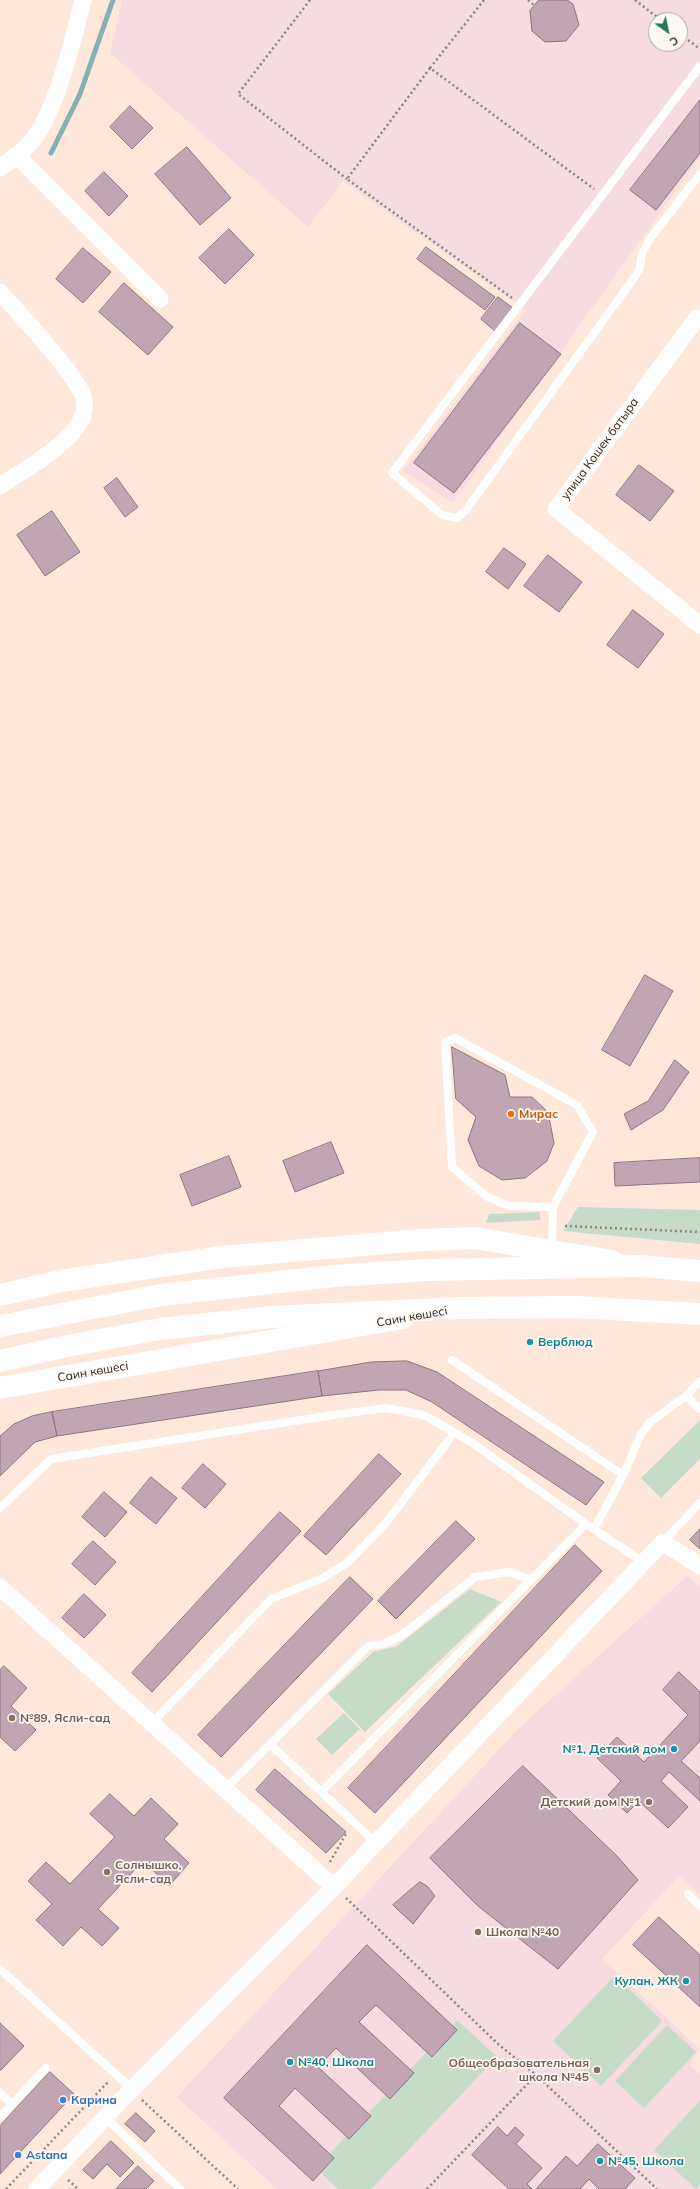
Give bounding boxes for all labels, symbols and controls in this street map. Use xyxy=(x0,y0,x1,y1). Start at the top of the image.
north arrow xyxy=(648,12,688,52)
text: С xyxy=(667,33,681,49)
street label: улица Кошек батыра xyxy=(558,395,642,503)
place label: Мирас xyxy=(519,1107,558,1121)
marker: Мирас xyxy=(506,1109,516,1119)
street label: Саин көшесі xyxy=(375,1304,449,1330)
place label: Верблюд xyxy=(538,1335,593,1349)
marker: Верблюд xyxy=(525,1337,535,1347)
street label: Саин көшесі xyxy=(56,1359,130,1385)
place label: №89, Ясли-сад xyxy=(20,1711,110,1725)
marker: №89, Ясли-сад xyxy=(7,1713,17,1723)
place label: №1, Детский дом xyxy=(562,1742,666,1756)
marker: №1, Детский дом xyxy=(669,1744,679,1754)
place label: Детский дом №1 xyxy=(540,1795,641,1809)
marker: Детский дом №1 xyxy=(644,1797,654,1807)
place label: Солнышко, Ясли-сад xyxy=(115,1858,182,1886)
marker: Солнышко, Ясли-сад xyxy=(102,1867,112,1877)
place label: Школа №40 xyxy=(486,1925,559,1939)
marker: Школа №40 xyxy=(473,1927,483,1937)
place label: Кулан, ЖК xyxy=(614,1974,678,1988)
marker: Кулан, ЖК xyxy=(681,1976,691,1986)
place label: №40, Школа xyxy=(298,2055,374,2069)
place label: Общеобразовательная школа №45 xyxy=(449,2056,589,2084)
marker: №40, Школа xyxy=(285,2057,295,2067)
marker: Общеобразовательная школа №45 xyxy=(592,2065,602,2075)
place label: Карина xyxy=(71,2093,117,2107)
marker: Карина xyxy=(58,2095,68,2105)
place label: Astana xyxy=(26,2148,68,2162)
marker: Astana xyxy=(13,2150,23,2160)
place label: №45, Школа xyxy=(608,2154,684,2168)
marker: №45, Школа xyxy=(595,2156,605,2166)

